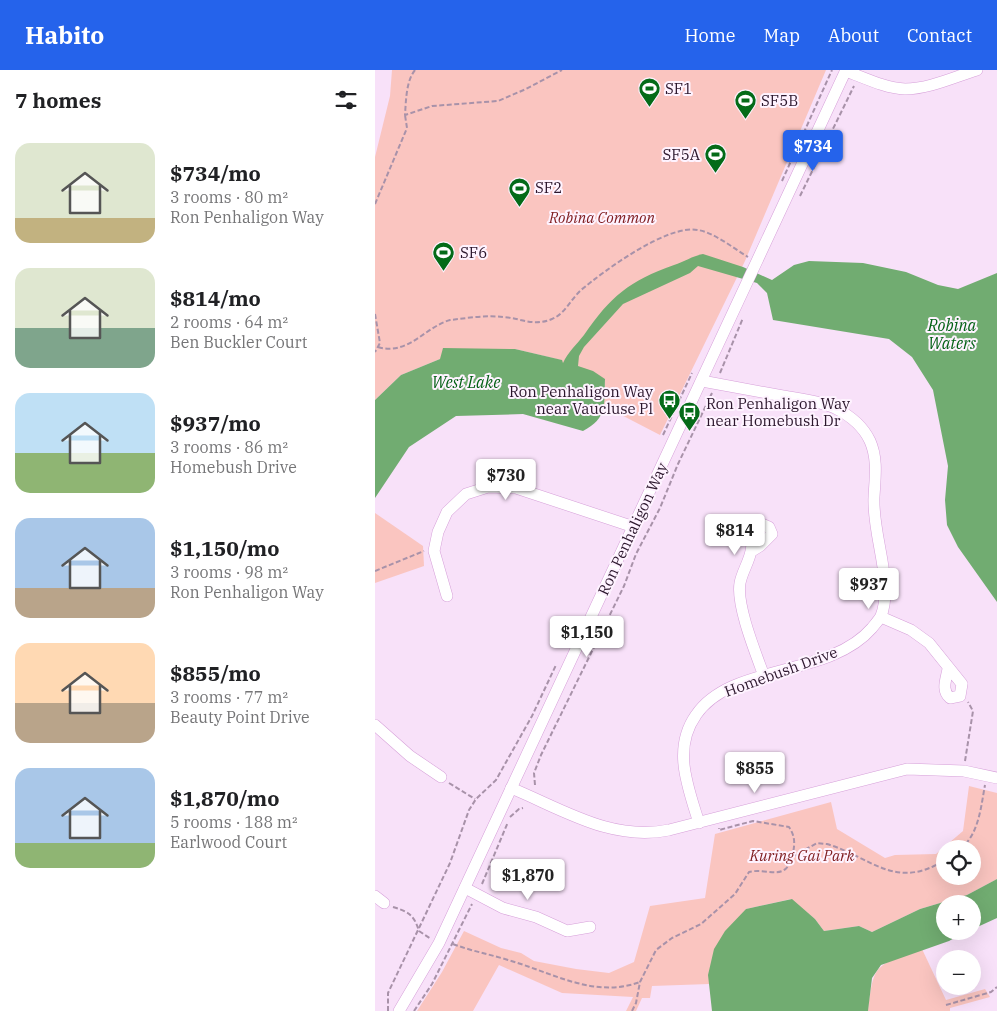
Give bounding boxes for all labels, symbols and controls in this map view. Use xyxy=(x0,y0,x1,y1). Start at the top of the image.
text: Habito xyxy=(25,19,104,51)
text: Home xyxy=(684,24,736,47)
text: Map xyxy=(764,24,800,47)
text: About xyxy=(828,24,879,47)
text: Contact xyxy=(907,24,972,47)
sports icon: SF1 xyxy=(637,77,661,108)
place label: SF1 xyxy=(665,79,692,98)
text: 7 homes xyxy=(15,86,101,114)
icon: filters xyxy=(332,86,360,114)
sports icon: SF5B xyxy=(733,89,757,120)
place label: SF5B xyxy=(761,91,798,110)
pin: $734 xyxy=(783,129,843,172)
text: $734 xyxy=(794,136,832,156)
sports icon: SF5A xyxy=(704,143,728,174)
place label: SF5A xyxy=(662,145,701,164)
text: $734/mo xyxy=(170,159,261,187)
icon: home xyxy=(55,163,115,223)
sports icon: SF2 xyxy=(507,176,531,207)
place label: SF2 xyxy=(535,178,562,197)
text: 3 rooms · 80 m² xyxy=(170,187,288,207)
text: Ron Penhaligon Way xyxy=(170,207,324,227)
park label: Robina Common xyxy=(548,208,655,227)
sports icon: SF6 xyxy=(432,241,456,272)
place label: SF6 xyxy=(460,243,487,262)
text: $814/mo xyxy=(170,284,261,312)
icon: home xyxy=(55,288,115,348)
text: 2 rooms · 64 m² xyxy=(170,312,288,332)
water label: Robina Waters xyxy=(927,315,977,353)
text: Ben Buckler Court xyxy=(170,332,308,352)
water label: West Lake xyxy=(432,372,500,392)
place label: Ron Penhaligon Way near Vaucluse Pl xyxy=(509,382,653,418)
bus stop icon: Ron Penhaligon Way near Vaucluse Pl xyxy=(657,389,681,420)
place label: Ron Penhaligon Way near Homebush Dr xyxy=(706,394,850,430)
bus stop icon: Ron Penhaligon Way near Homebush Dr xyxy=(678,401,702,432)
text: $937/mo xyxy=(170,409,261,437)
icon: home xyxy=(55,413,115,473)
text: 3 rooms · 86 m² xyxy=(170,437,288,457)
text: Homebush Drive xyxy=(170,457,297,477)
pin: $730 xyxy=(476,458,536,501)
street label: Ron Penhaligon Way xyxy=(593,459,672,598)
text: $730 xyxy=(487,465,525,485)
pin: $814 xyxy=(705,514,765,556)
text: $814 xyxy=(716,520,754,540)
text: $1,150/mo xyxy=(170,534,279,562)
icon: home xyxy=(55,538,115,598)
text: 3 rooms · 98 m² xyxy=(170,562,288,582)
pin: $937 xyxy=(839,568,899,610)
text: $937 xyxy=(850,574,888,594)
text: Ron Penhaligon Way xyxy=(170,582,324,602)
pin: $1,150 xyxy=(546,616,628,658)
text: $1,150 xyxy=(561,622,613,642)
street label: Homebush Drive xyxy=(722,642,840,701)
text: $855/mo xyxy=(170,659,261,687)
icon: home xyxy=(55,663,115,723)
text: 3 rooms · 77 m² xyxy=(170,687,288,707)
text: Beauty Point Drive xyxy=(170,707,310,727)
pin: $855 xyxy=(725,752,785,794)
text: $855 xyxy=(736,758,774,778)
text: $1,870/mo xyxy=(170,784,279,812)
icon: home xyxy=(55,788,115,848)
text: 5 rooms · 188 m² xyxy=(170,812,298,832)
text: Earlwood Court xyxy=(170,832,287,852)
map controls xyxy=(936,840,981,995)
button: locate xyxy=(936,840,981,885)
park label: Kuring Gai Park xyxy=(748,846,855,865)
pin: $1,870 xyxy=(487,858,569,901)
text: $1,870 xyxy=(502,865,554,885)
button: + xyxy=(936,895,981,940)
button: − xyxy=(936,950,981,995)

